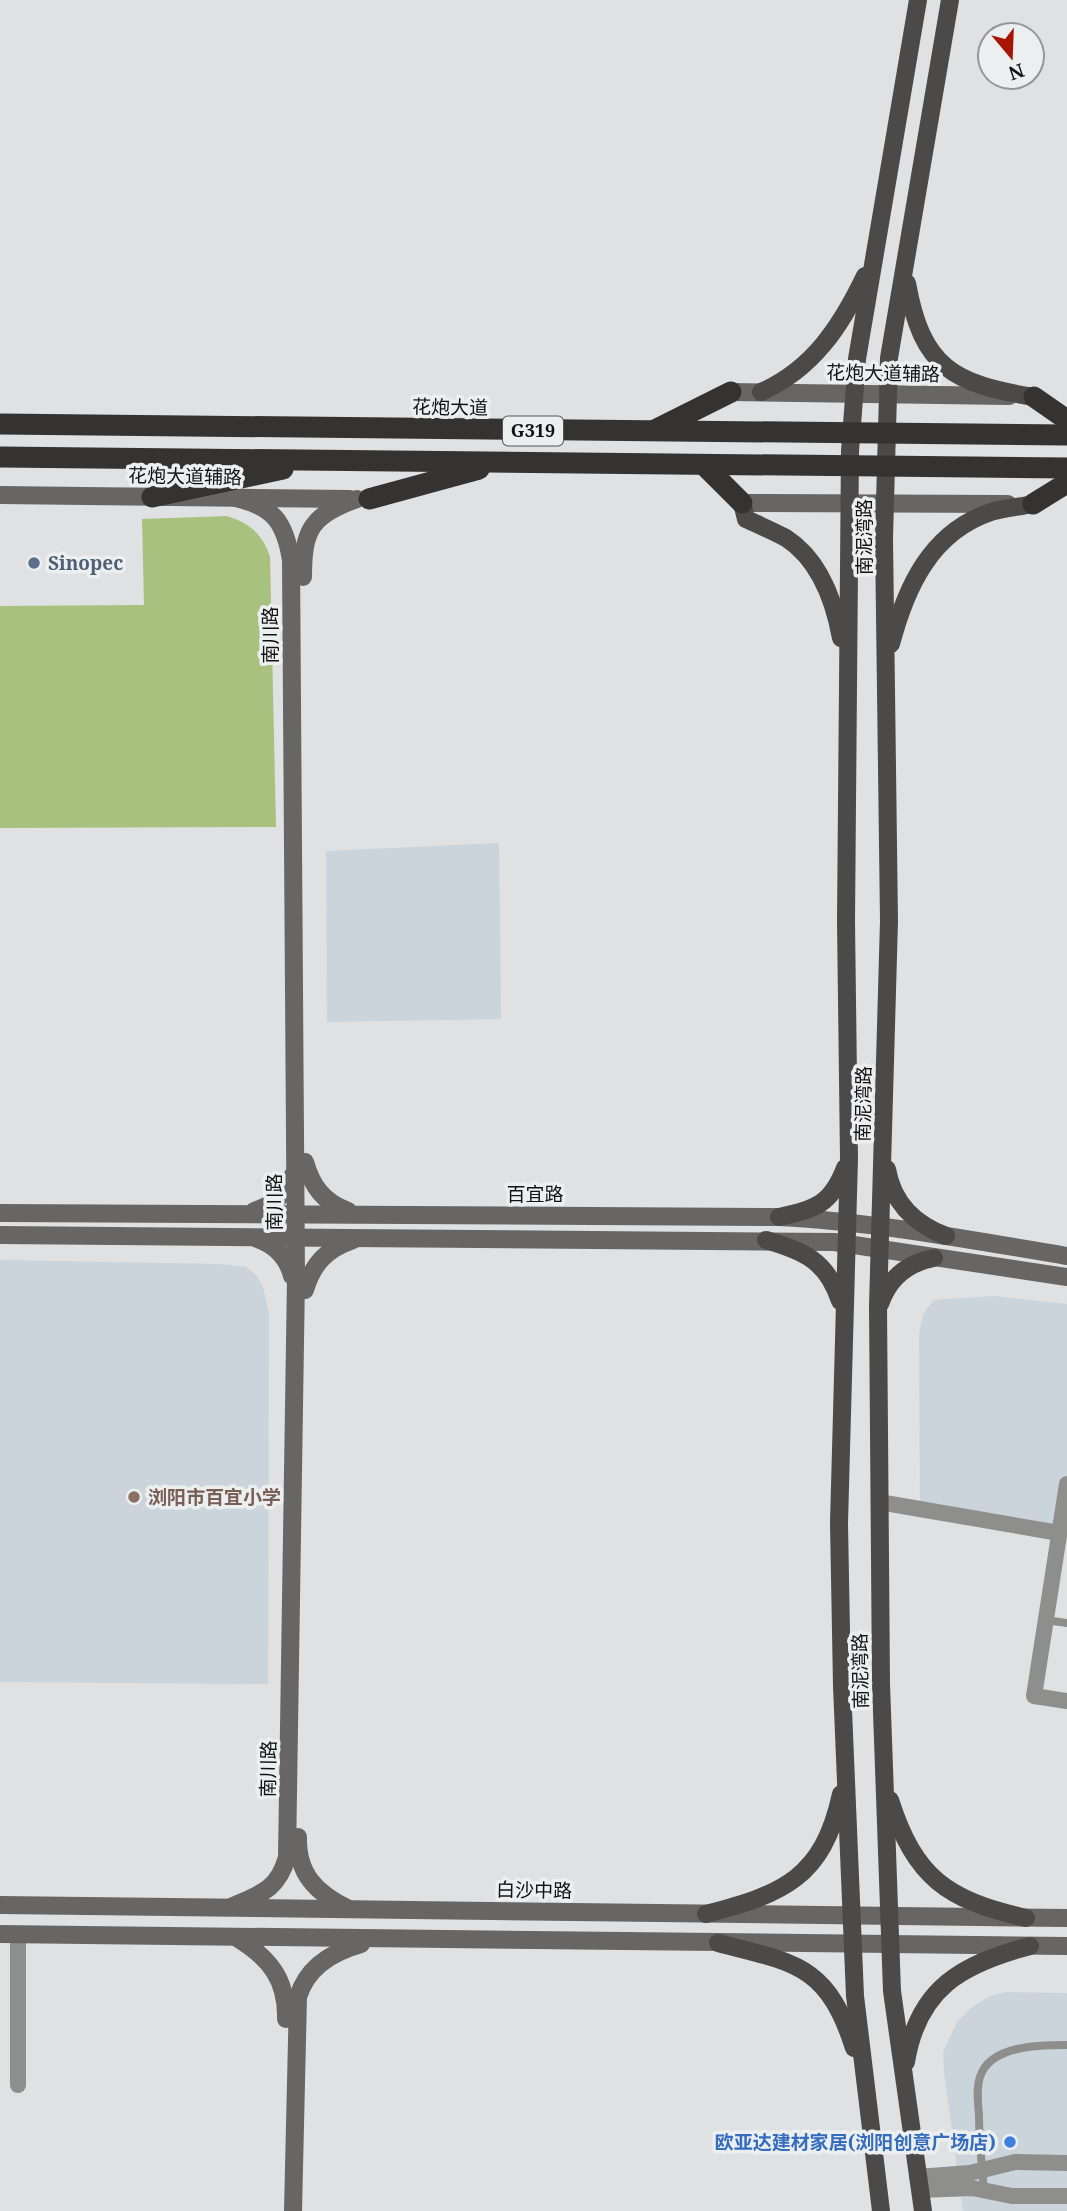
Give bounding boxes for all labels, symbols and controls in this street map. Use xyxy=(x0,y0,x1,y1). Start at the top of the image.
north arrow xyxy=(976,21,1046,91)
text: N xyxy=(1005,57,1028,87)
street label: 花炮大道辅路 xyxy=(826,359,940,387)
street label: 花炮大道 xyxy=(412,393,488,421)
road number: G319 xyxy=(503,416,563,446)
street label: 花炮大道辅路 xyxy=(128,462,242,490)
street label: 南泥湾路 xyxy=(851,499,877,575)
place label: Sinopec xyxy=(48,550,123,576)
marker: Sinopec xyxy=(26,555,42,571)
street label: 南川路 xyxy=(257,606,283,664)
street label: 南泥湾路 xyxy=(849,1066,877,1142)
street label: 南川路 xyxy=(261,1173,287,1231)
street label: 百宜路 xyxy=(506,1181,564,1207)
place label: 浏阳市百宜小学 xyxy=(148,1484,281,1510)
marker: 浏阳市百宜小学 xyxy=(126,1489,142,1505)
street label: 南泥湾路 xyxy=(846,1633,874,1709)
street label: 南川路 xyxy=(255,1740,281,1798)
street label: 白沙中路 xyxy=(496,1876,572,1904)
place label: 欧亚达建材家居(浏阳创意广场店) xyxy=(715,2129,996,2155)
marker: 欧亚达建材家居(浏阳创意广场店) xyxy=(1002,2134,1018,2150)

